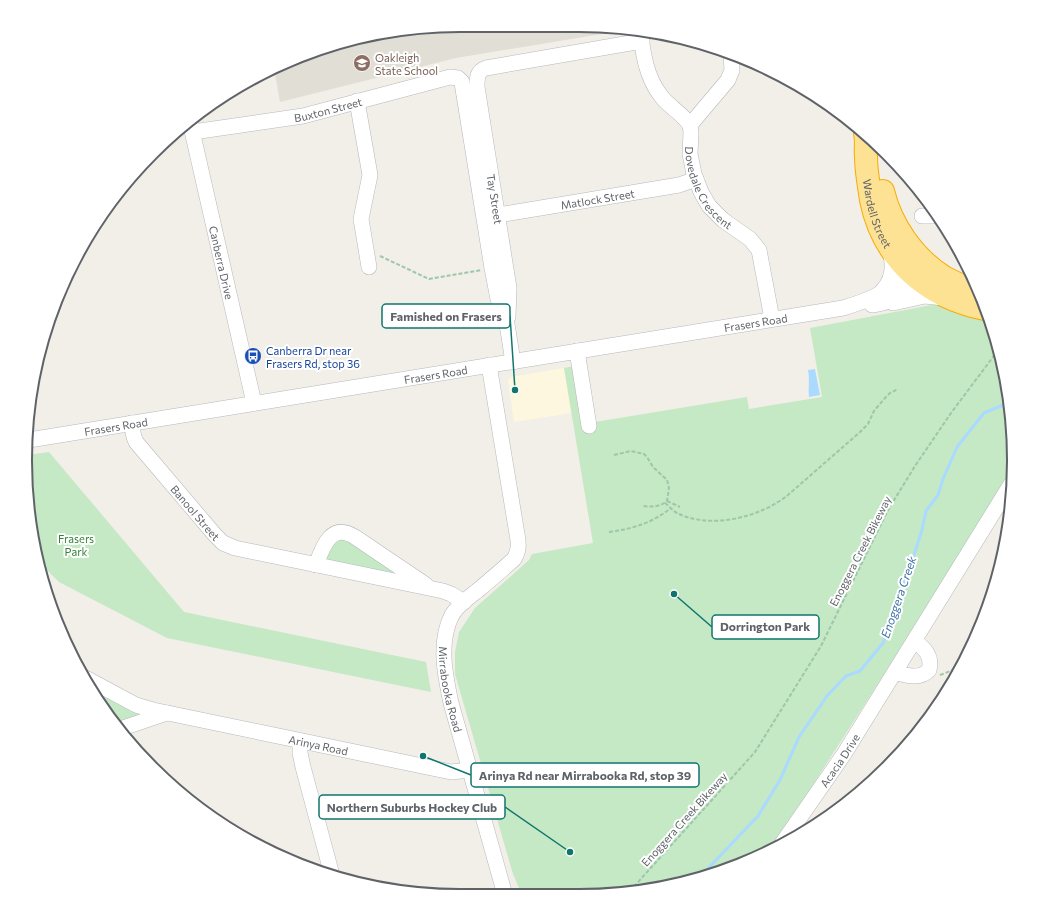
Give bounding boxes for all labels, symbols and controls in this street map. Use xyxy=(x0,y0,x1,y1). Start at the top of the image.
place label: Oakleigh State School xyxy=(375,51,438,77)
school or university icon: Oakleigh State School xyxy=(352,53,372,73)
street label: Buxton Street xyxy=(293,94,364,124)
street label: Dovedale Crescent xyxy=(683,146,735,231)
street label: Tay Street xyxy=(485,173,505,225)
street label: Wardell Street xyxy=(861,178,895,251)
street label: Matlock Street xyxy=(560,186,636,211)
street label: Canberra Drive xyxy=(207,224,237,301)
callout: Famished on Frasers xyxy=(382,304,510,328)
text: Famished on Frasers xyxy=(390,309,502,323)
street label: Frasers Road xyxy=(723,311,788,334)
place label: Canberra Dr near Frasers Rd, stop 36 xyxy=(266,344,360,370)
bus stop icon: Canberra Dr near Frasers Rd, stop 36 xyxy=(243,346,263,366)
street label: Frasers Road xyxy=(403,363,468,386)
street label: Frasers Road xyxy=(83,414,149,437)
street label: Banool Street xyxy=(169,482,223,543)
street label: Enoggera Creek Bikeway xyxy=(827,493,894,608)
park label: Frasers Park xyxy=(58,532,94,558)
water label: Enoggera Creek xyxy=(877,554,919,640)
callout: Dorrington Park xyxy=(712,615,819,639)
text: Dorrington Park xyxy=(720,619,810,633)
street label: Mirrabooka Road xyxy=(437,646,465,733)
street label: Acacia Drive xyxy=(817,731,862,789)
street label: Arinya Road xyxy=(288,732,349,757)
callout: Arinya Rd near Mirrabooka Rd, stop 39 xyxy=(471,763,699,787)
text: Arinya Rd near Mirrabooka Rd, stop 39 xyxy=(479,768,691,782)
street label: Enoggera Creek Bikeway xyxy=(638,769,730,869)
callout: Northern Suburbs Hockey Club xyxy=(319,795,505,819)
text: Northern Suburbs Hockey Club xyxy=(327,800,497,814)

